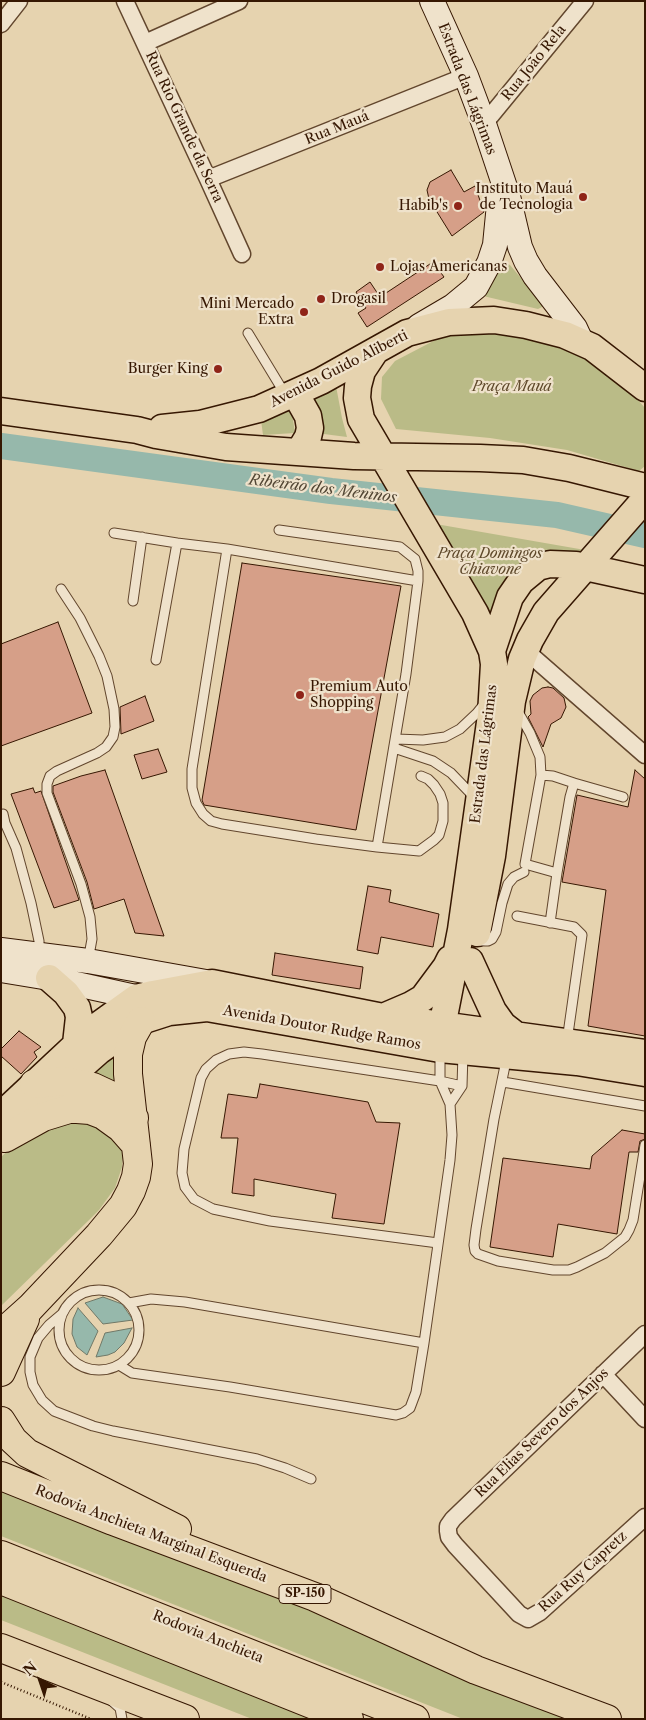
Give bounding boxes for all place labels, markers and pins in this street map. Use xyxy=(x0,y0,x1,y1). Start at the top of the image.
place label: Instituto Mauá de Tecnologia xyxy=(475,181,573,213)
marker: Instituto Mauá de Tecnologia xyxy=(577,191,589,203)
place label: Habib's xyxy=(399,198,448,214)
marker: Habib's xyxy=(452,200,464,212)
place label: Lojas Americanas xyxy=(390,259,507,275)
marker: Lojas Americanas xyxy=(374,261,386,273)
place label: Drogasil xyxy=(331,291,386,307)
marker: Drogasil xyxy=(315,293,327,305)
place label: Mini Mercado Extra xyxy=(200,296,294,328)
marker: Mini Mercado Extra xyxy=(298,306,310,318)
place label: Burger King xyxy=(128,361,208,377)
marker: Burger King xyxy=(212,363,224,375)
place label: Premium Auto Shopping xyxy=(310,679,408,712)
marker: Premium Auto Shopping xyxy=(294,689,306,701)

